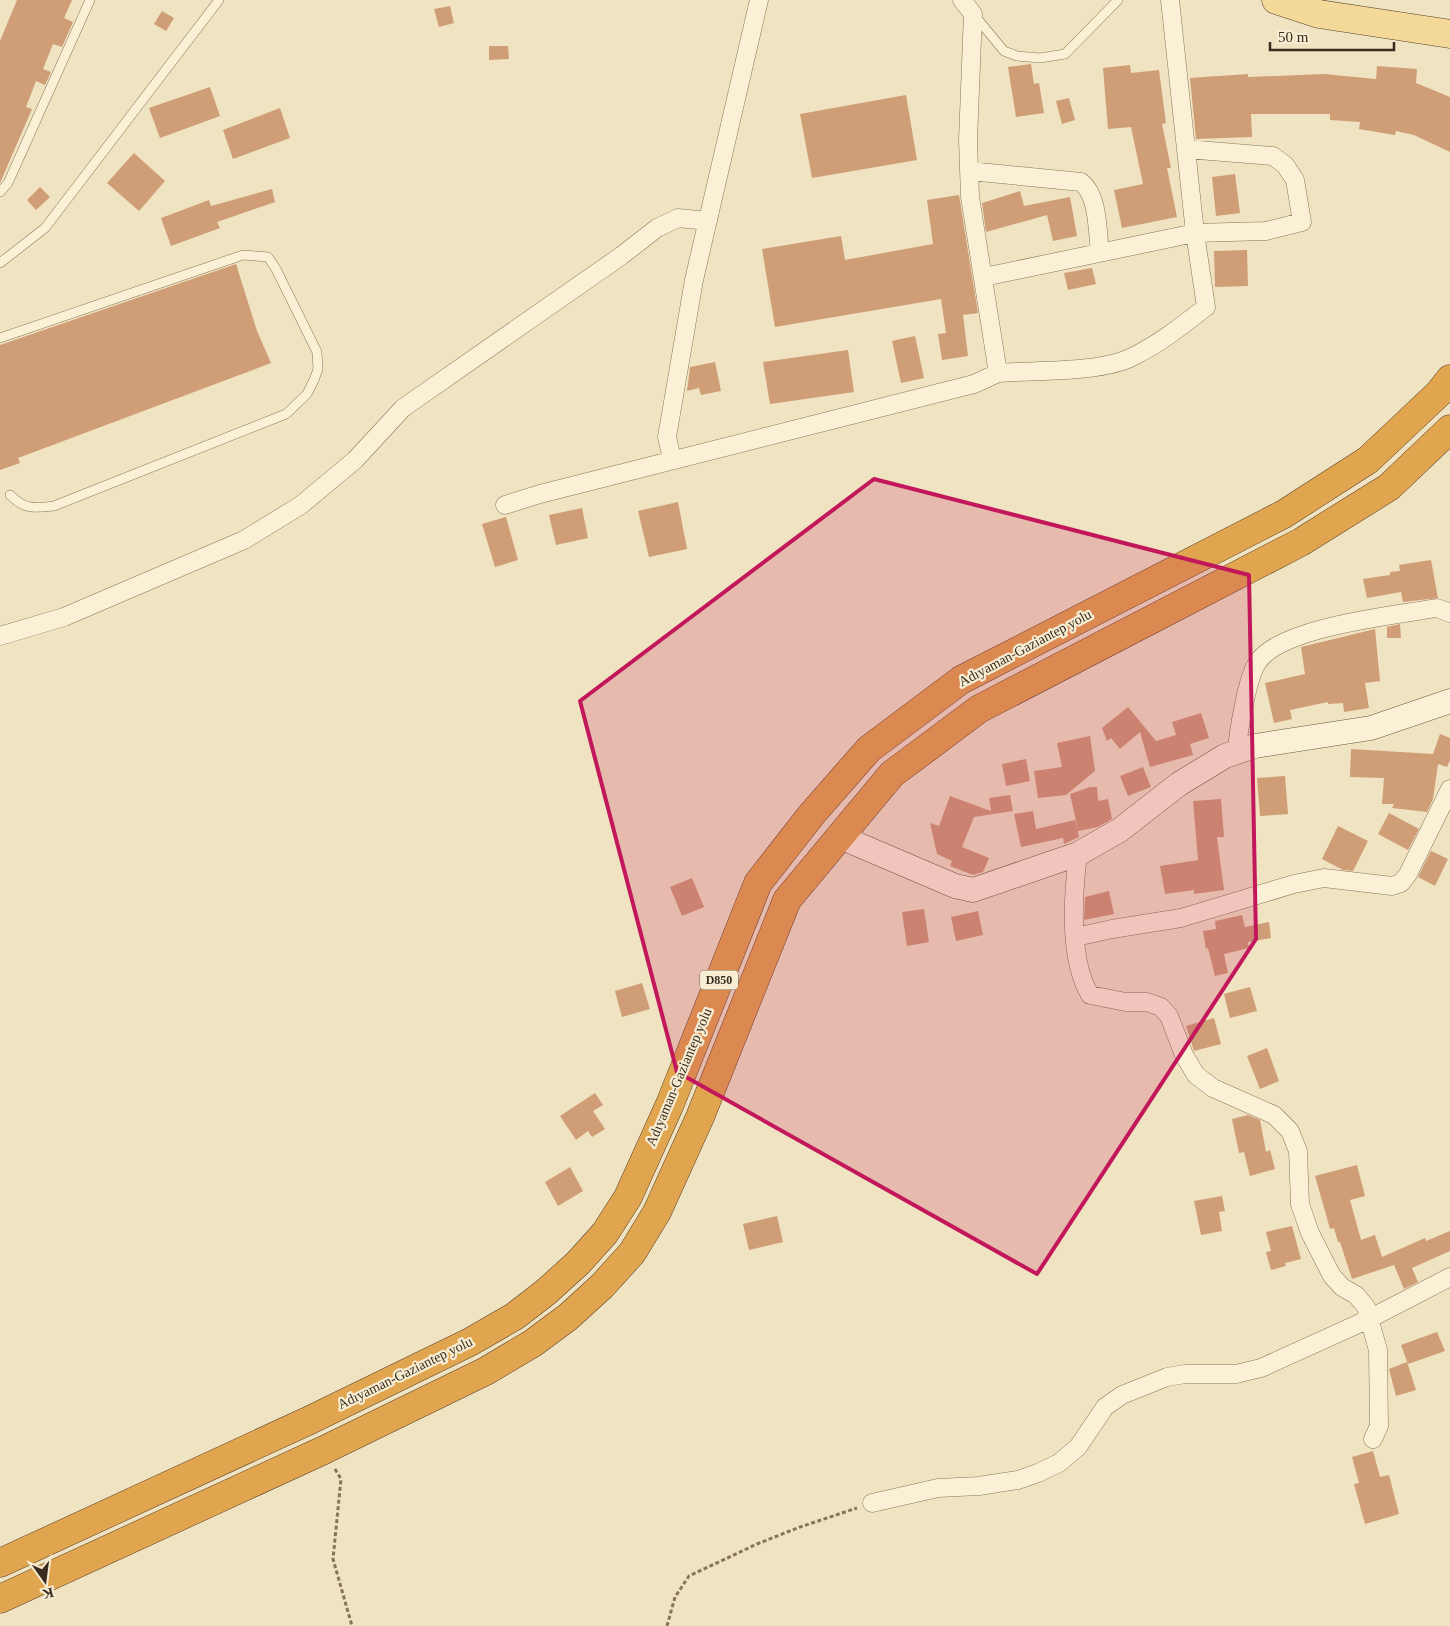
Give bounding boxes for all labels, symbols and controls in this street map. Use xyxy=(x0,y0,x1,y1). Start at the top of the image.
scale bar xyxy=(1270,20,1394,52)
text: 50 m xyxy=(1278,29,1309,45)
street label: Adıyaman-Gaziantep yolu xyxy=(956,607,1094,689)
road number: D850 xyxy=(700,970,738,990)
street label: Adıyaman-Gaziantep yolu xyxy=(643,1006,715,1148)
street label: Adıyaman-Gaziantep yolu xyxy=(335,1334,475,1412)
north arrow xyxy=(20,1556,70,1606)
text: K xyxy=(41,1585,55,1602)

